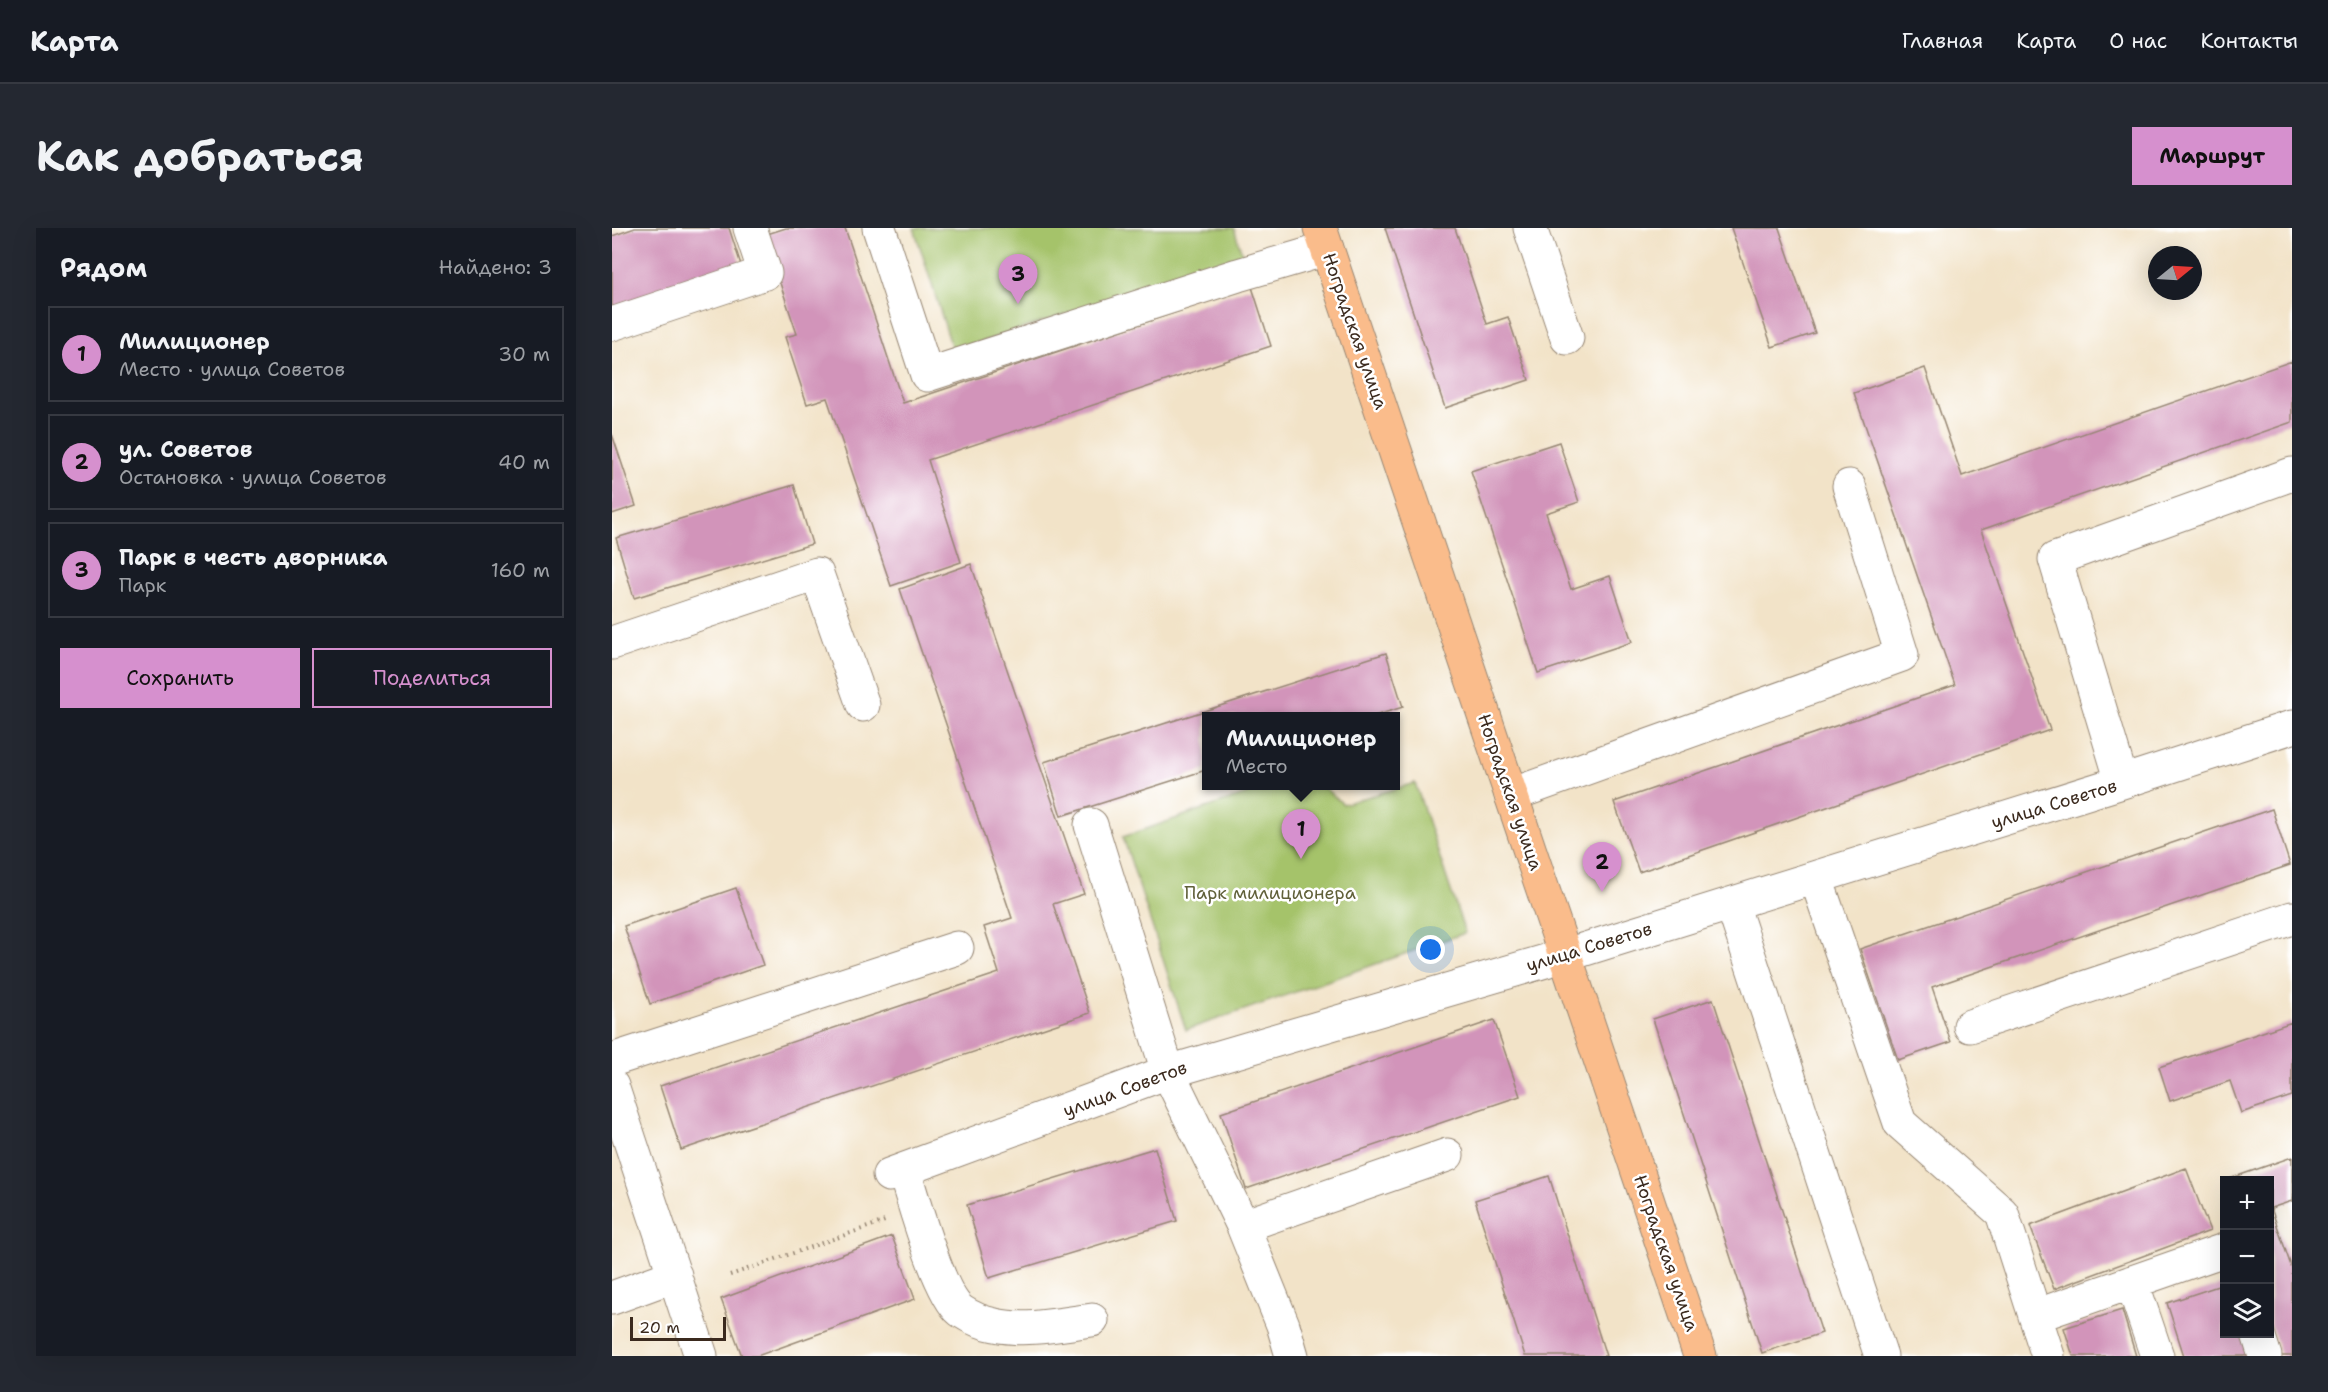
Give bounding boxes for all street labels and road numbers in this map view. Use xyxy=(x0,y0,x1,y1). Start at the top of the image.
street label: Ноградская улица xyxy=(1317,250,1393,412)
street label: Ноградская улица xyxy=(1472,711,1548,873)
street label: улица Советов xyxy=(1988,773,2120,835)
street label: улица Советов xyxy=(1523,916,1655,978)
street label: улица Советов xyxy=(1060,1055,1190,1123)
street label: Ноградская улица xyxy=(1628,1172,1704,1334)

